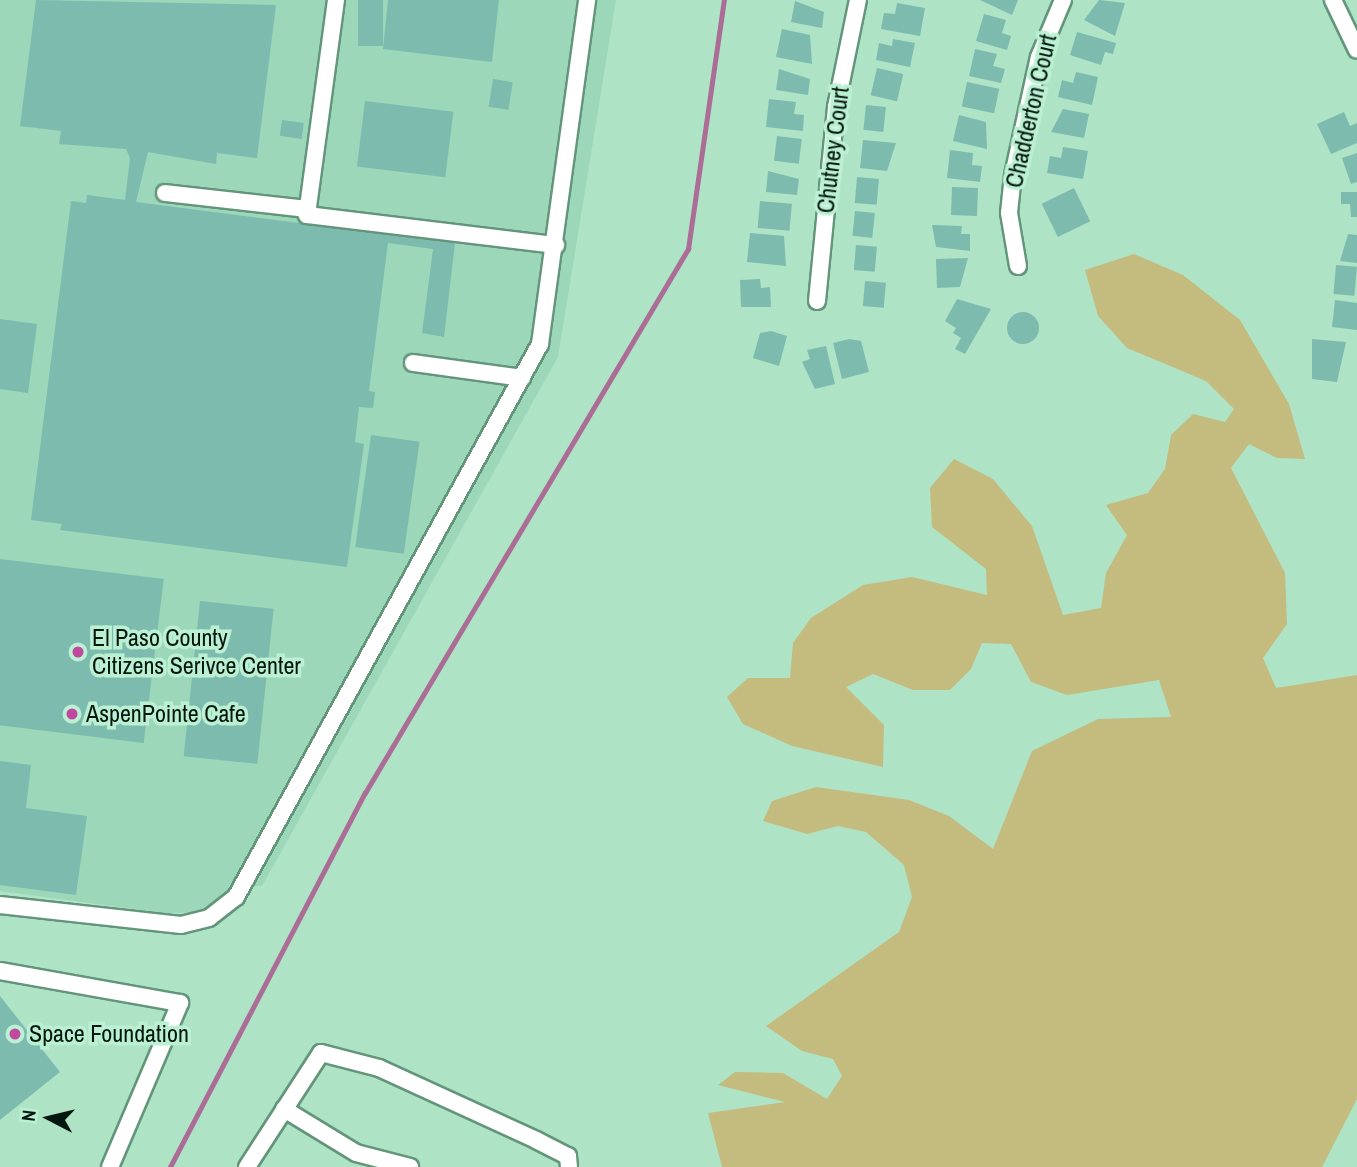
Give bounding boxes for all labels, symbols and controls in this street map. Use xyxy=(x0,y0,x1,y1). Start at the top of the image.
street label: Chadderton Court xyxy=(999,32,1063,190)
street label: Chutney Court xyxy=(811,85,855,215)
place label: El Paso County Citizens Serivce Center xyxy=(92,624,301,680)
marker: El Paso County Citizens Serivce Center xyxy=(70,644,86,660)
place label: AspenPointe Cafe xyxy=(86,700,246,728)
marker: AspenPointe Cafe xyxy=(64,706,80,722)
place label: Space Foundation xyxy=(29,1020,189,1048)
marker: Space Foundation xyxy=(7,1026,23,1042)
north arrow xyxy=(14,1083,84,1153)
text: N xyxy=(15,1108,42,1123)

